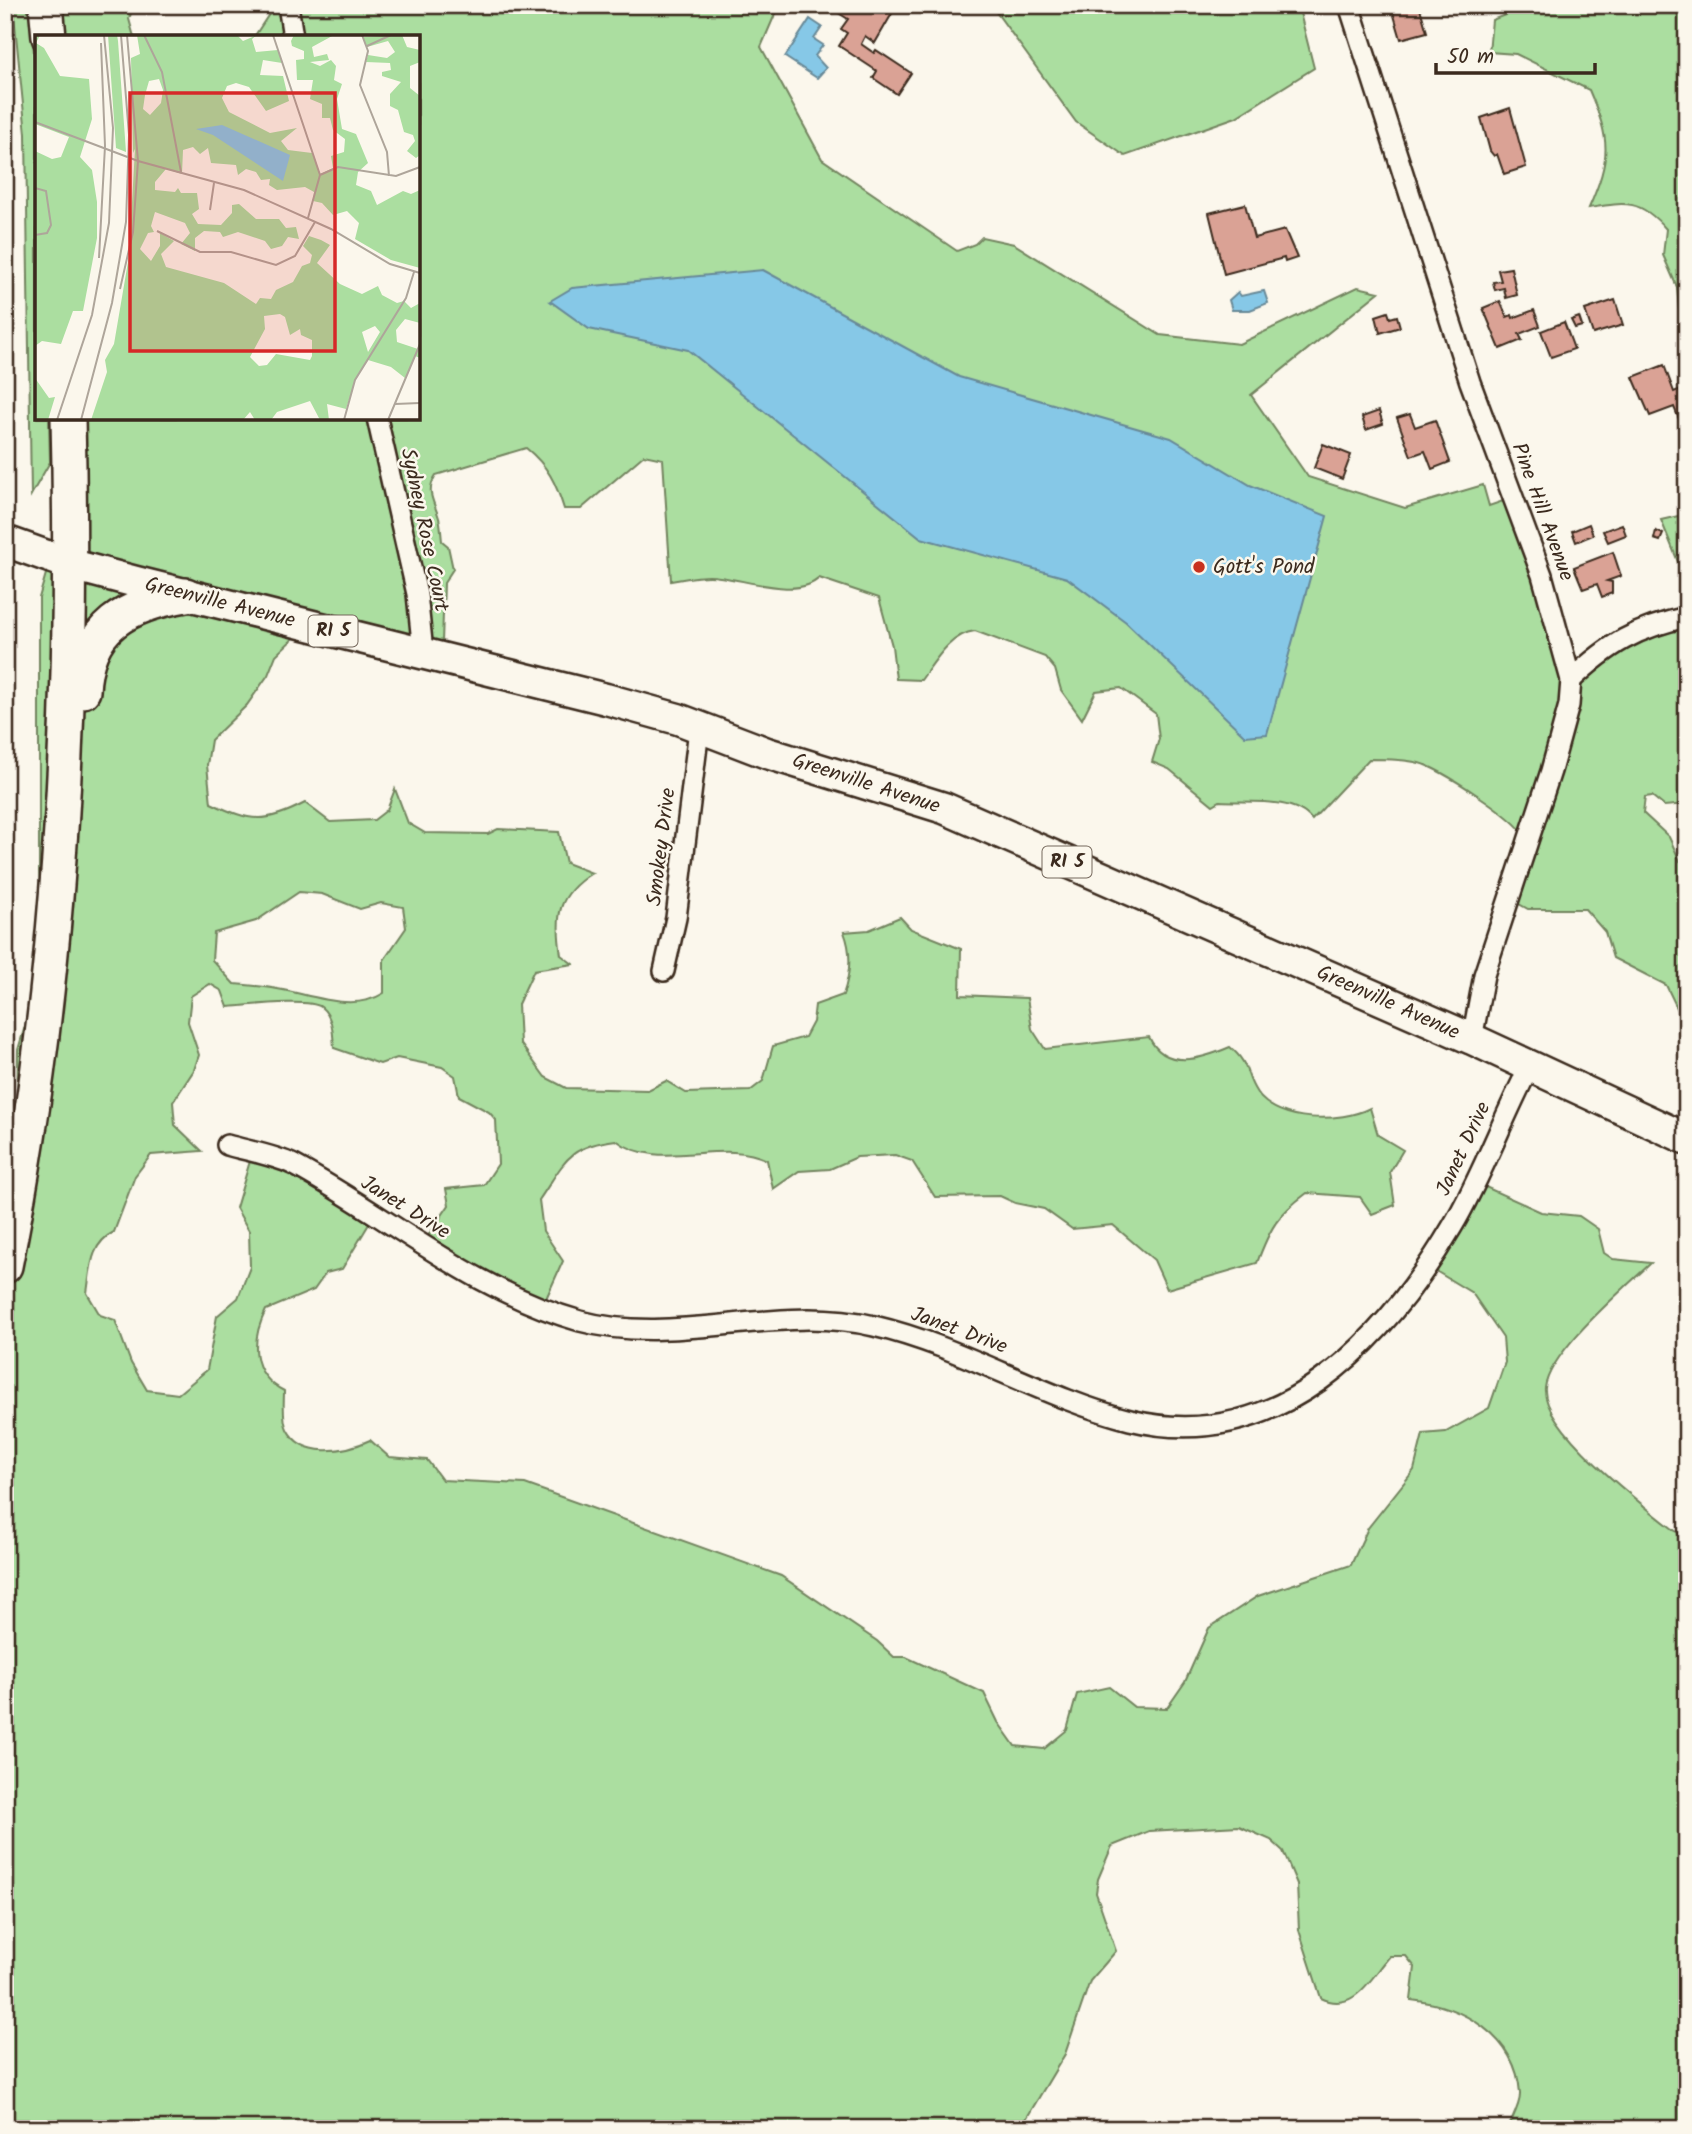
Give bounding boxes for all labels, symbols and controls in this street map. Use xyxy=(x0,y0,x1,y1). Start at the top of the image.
scale bar xyxy=(1436,32,1596,76)
inset map xyxy=(35,35,420,420)
text: 50 m xyxy=(1447,41,1494,74)
street label: Pine Hill Avenue xyxy=(1502,438,1582,586)
street label: Sydney Rose Court xyxy=(391,445,458,616)
place label: Gott's Pond xyxy=(1213,551,1315,584)
marker: Gott's Pond xyxy=(1191,559,1207,575)
street label: Greenville Avenue xyxy=(141,568,299,638)
road number: RI 5 xyxy=(308,616,358,646)
street label: Greenville Avenue xyxy=(788,745,945,824)
street label: Smokey Drive xyxy=(638,786,686,908)
road number: RI 5 xyxy=(1042,846,1092,877)
street label: Greenville Avenue xyxy=(1311,957,1465,1050)
street label: Janet Drive xyxy=(1428,1096,1500,1202)
street label: Janet Drive xyxy=(354,1167,457,1249)
street label: Janet Drive xyxy=(906,1298,1012,1364)

